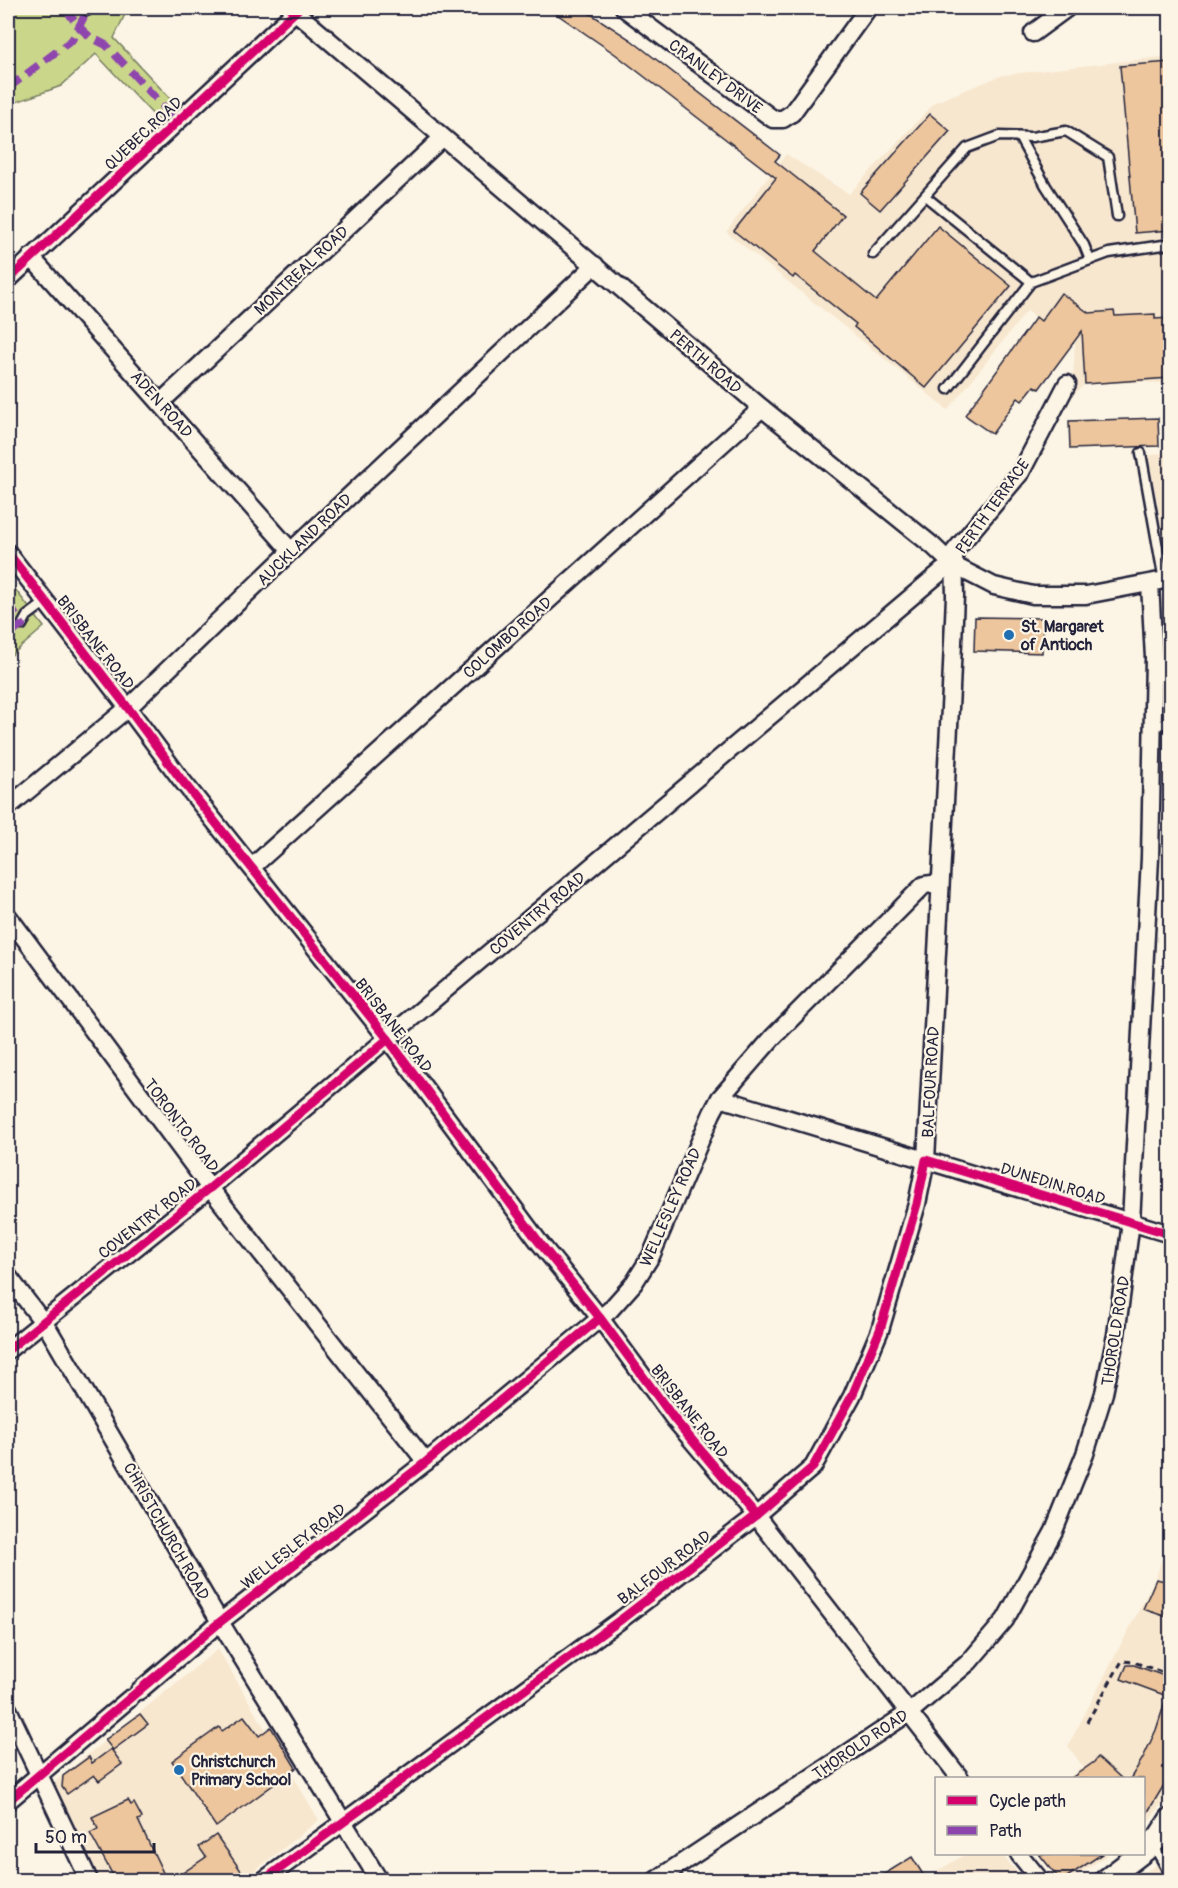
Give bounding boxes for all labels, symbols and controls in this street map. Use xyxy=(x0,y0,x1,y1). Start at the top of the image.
street label: CRANLEY DRIVE xyxy=(665,35,766,119)
street label: QUEBEC ROAD xyxy=(101,93,187,175)
street label: MONTREAL ROAD xyxy=(250,222,353,320)
street label: PERTH ROAD xyxy=(665,325,745,398)
street label: ADEN ROAD xyxy=(126,367,197,442)
street label: PERTH TERRACE xyxy=(951,455,1034,558)
street label: AUCKLAND ROAD xyxy=(253,489,356,590)
street label: BRISBANE ROAD xyxy=(52,592,138,694)
street label: COLOMBO ROAD xyxy=(459,593,556,683)
place label: St. Margaret of Antioch xyxy=(1020,617,1104,655)
marker: St. Margaret of Antioch xyxy=(1002,628,1016,642)
street label: COVENTRY ROAD xyxy=(486,868,590,960)
street label: BRISBANE ROAD xyxy=(350,975,436,1077)
street label: BALFOUR ROAD xyxy=(918,1026,944,1138)
street label: TORONTO ROAD xyxy=(140,1075,223,1176)
street label: WELLESLEY ROAD xyxy=(636,1145,706,1270)
street label: DUNEDIN ROAD xyxy=(998,1159,1107,1209)
street label: COVENTRY ROAD xyxy=(94,1174,201,1263)
street label: THOROLD ROAD xyxy=(1097,1275,1135,1388)
street label: BRISBANE ROAD xyxy=(646,1361,732,1463)
street label: CHRISTCHURCH ROAD xyxy=(119,1459,214,1604)
street label: WELLESLEY ROAD xyxy=(237,1500,350,1594)
street label: BALFOUR ROAD xyxy=(614,1526,715,1609)
street label: THOROLD ROAD xyxy=(809,1706,912,1784)
place label: Christchurch Primary School xyxy=(191,1752,291,1790)
marker: Christchurch Primary School xyxy=(172,1763,186,1777)
legend xyxy=(935,1777,1145,1855)
text: Cycle path xyxy=(989,1790,1066,1813)
scale bar xyxy=(36,1816,154,1854)
text: Path xyxy=(989,1820,1022,1843)
text: 50 m xyxy=(45,1826,87,1849)

